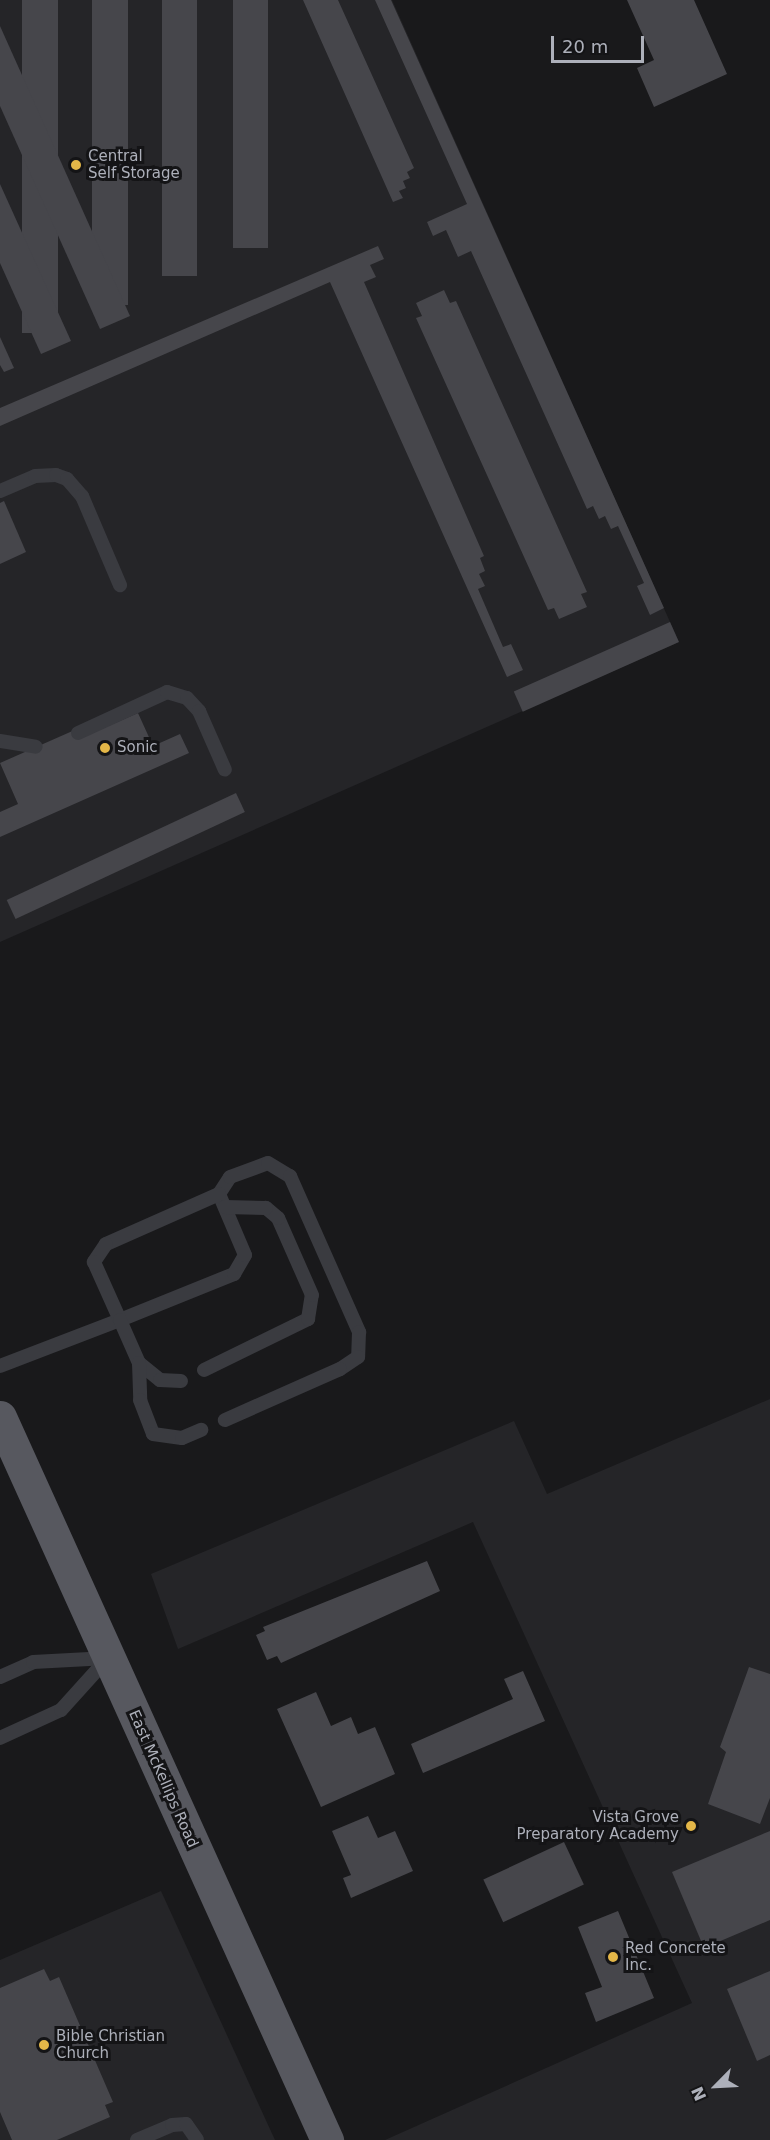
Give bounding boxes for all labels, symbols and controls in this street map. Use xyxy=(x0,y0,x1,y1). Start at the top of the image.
scale bar xyxy=(554,24,647,62)
text: 20 m xyxy=(562,36,608,57)
place label: Central Self Storage xyxy=(88,147,180,182)
marker: Central Self Storage xyxy=(69,158,83,172)
place label: Sonic xyxy=(117,739,158,757)
marker: Sonic xyxy=(98,741,112,755)
street label: East McKellips Road xyxy=(124,1707,202,1851)
place label: Vista Grove Preparatory Academy xyxy=(517,1808,679,1843)
marker: Vista Grove Preparatory Academy xyxy=(684,1819,698,1833)
place label: Red Concrete Inc. xyxy=(625,1939,726,1974)
marker: Red Concrete Inc. xyxy=(606,1950,620,1964)
place label: Bible Christian Church xyxy=(56,2027,165,2062)
marker: Bible Christian Church xyxy=(37,2038,51,2052)
north arrow xyxy=(686,2056,746,2116)
text: N xyxy=(688,2084,711,2104)

